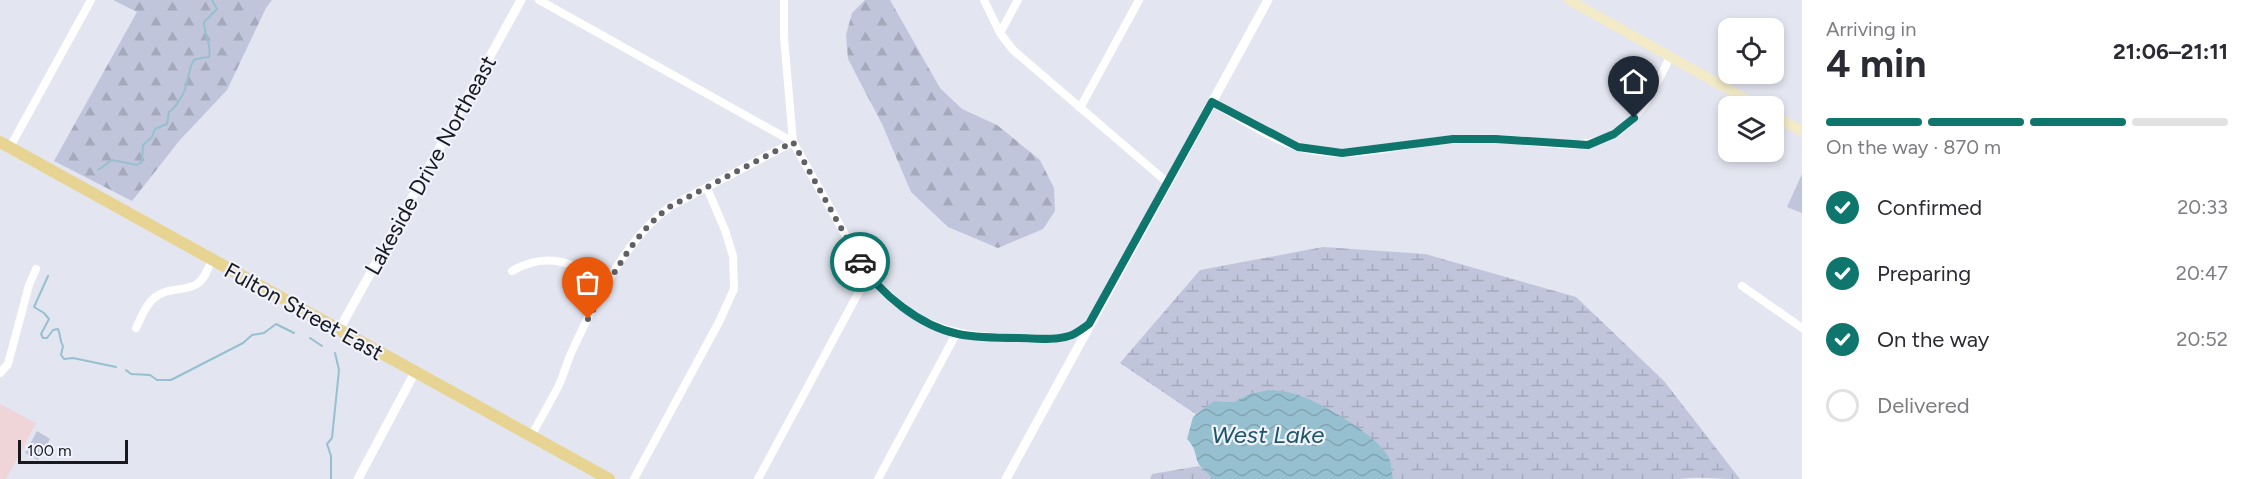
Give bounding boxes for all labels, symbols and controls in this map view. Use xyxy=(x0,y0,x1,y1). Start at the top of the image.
text: Arriving in xyxy=(1826,17,1916,41)
map controls xyxy=(1718,18,1784,162)
button: locate xyxy=(1718,18,1784,84)
text: 21:06–21:11 xyxy=(2113,38,2228,65)
text: 4 min xyxy=(1826,40,1926,87)
street label: Lakeside Drive Northeast xyxy=(359,51,502,280)
pin xyxy=(1608,56,1659,118)
icon: home xyxy=(1617,65,1650,98)
button: layers xyxy=(1718,96,1784,162)
text: On the way · 870 m xyxy=(1826,135,2001,159)
icon: check xyxy=(1826,191,1859,224)
text: Confirmed xyxy=(1877,194,1982,221)
text: 20:33 xyxy=(2177,195,2228,219)
courier xyxy=(830,232,890,292)
icon: car xyxy=(844,246,877,279)
street label: Fulton Street East xyxy=(220,257,388,366)
pin xyxy=(562,257,613,319)
icon: check xyxy=(1826,257,1859,290)
text: Preparing xyxy=(1877,260,1971,287)
text: 20:47 xyxy=(2176,261,2228,285)
icon: bag xyxy=(571,266,604,299)
icon: check xyxy=(1826,323,1859,356)
text: On the way xyxy=(1877,326,1989,353)
text: 20:52 xyxy=(2176,327,2228,351)
text: Delivered xyxy=(1877,392,1970,419)
water label: West Lake xyxy=(1212,420,1324,449)
scale bar xyxy=(18,437,128,464)
text: 100 m xyxy=(27,441,72,460)

